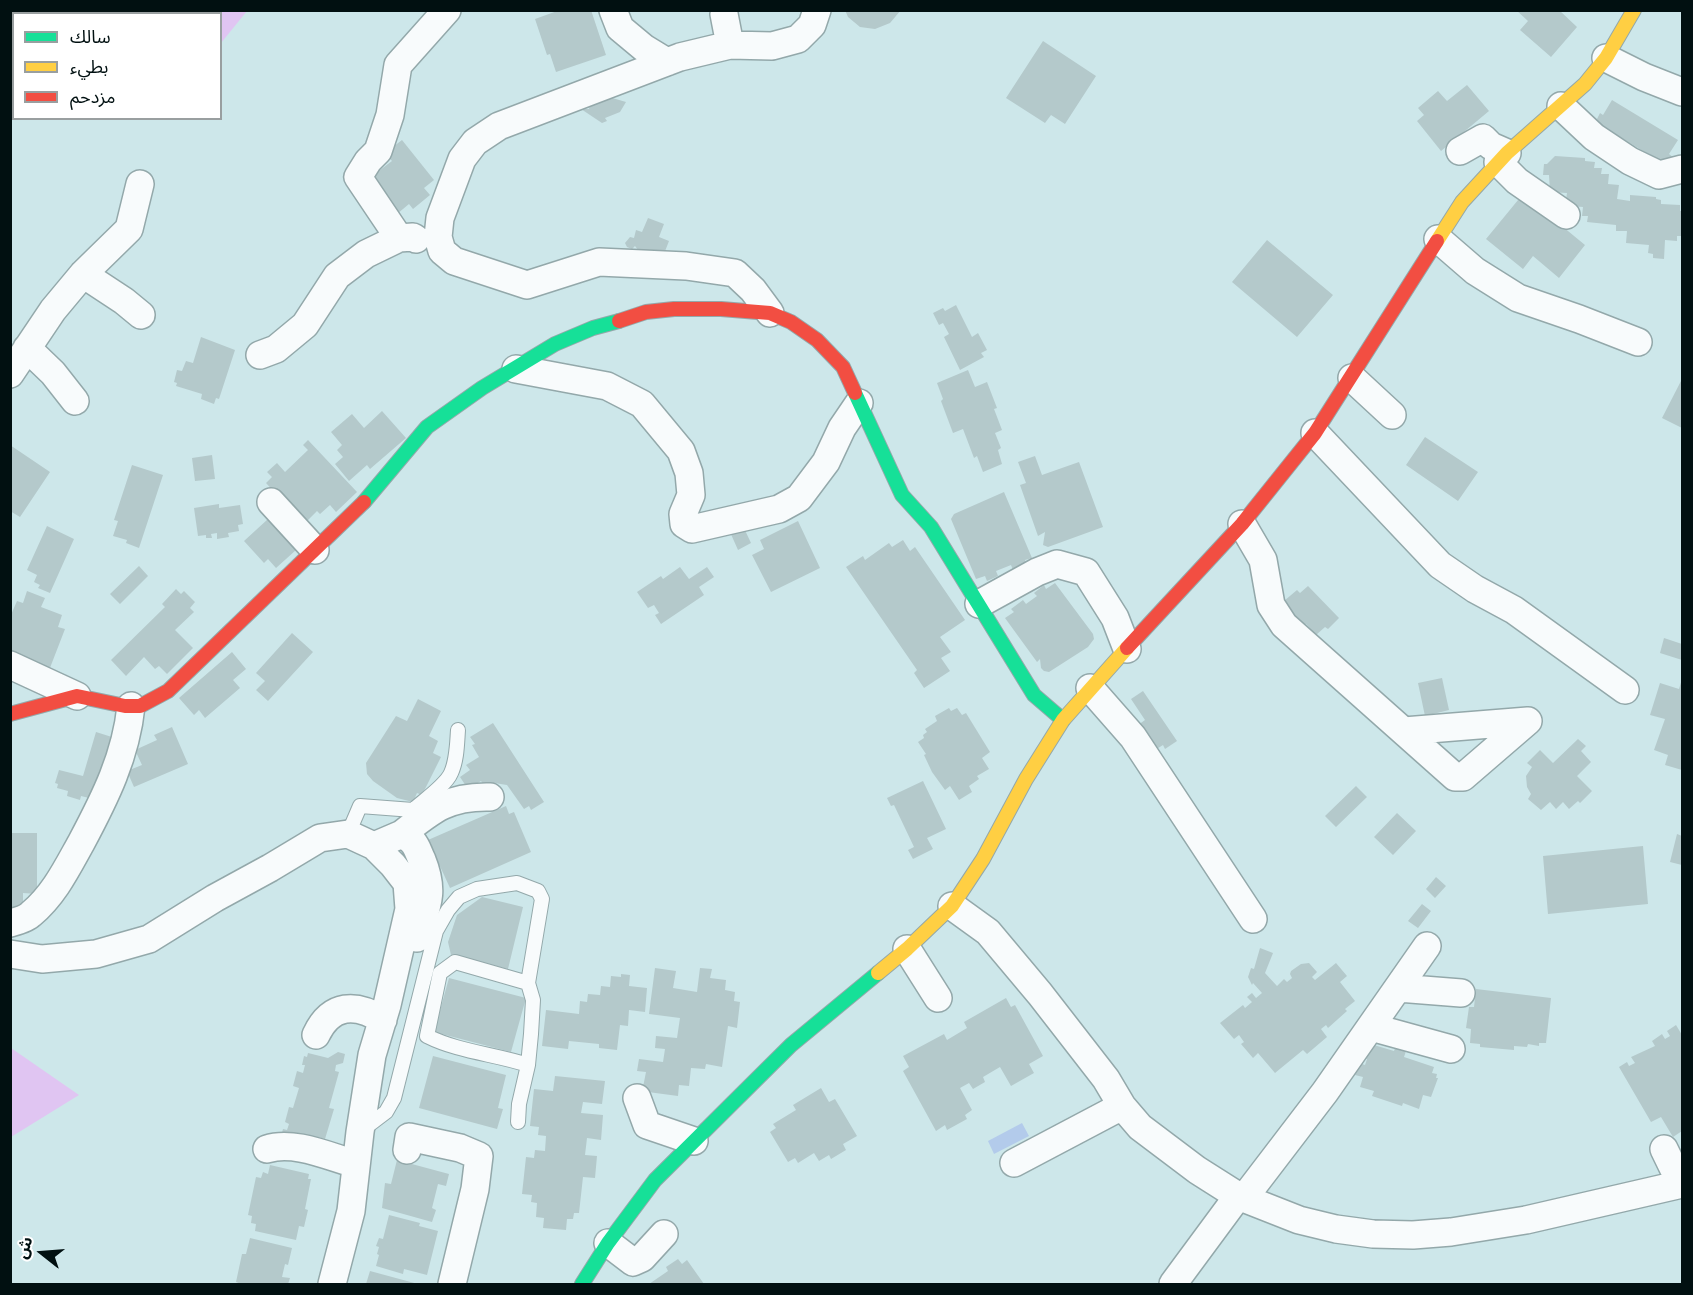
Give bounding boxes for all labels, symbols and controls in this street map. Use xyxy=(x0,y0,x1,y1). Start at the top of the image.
legend xyxy=(12,12,222,120)
text: سالك xyxy=(70,18,111,56)
text: بطيء xyxy=(70,48,108,86)
text: مزدحم xyxy=(70,78,115,116)
north arrow xyxy=(12,1223,72,1283)
text: ش xyxy=(5,1232,44,1263)

